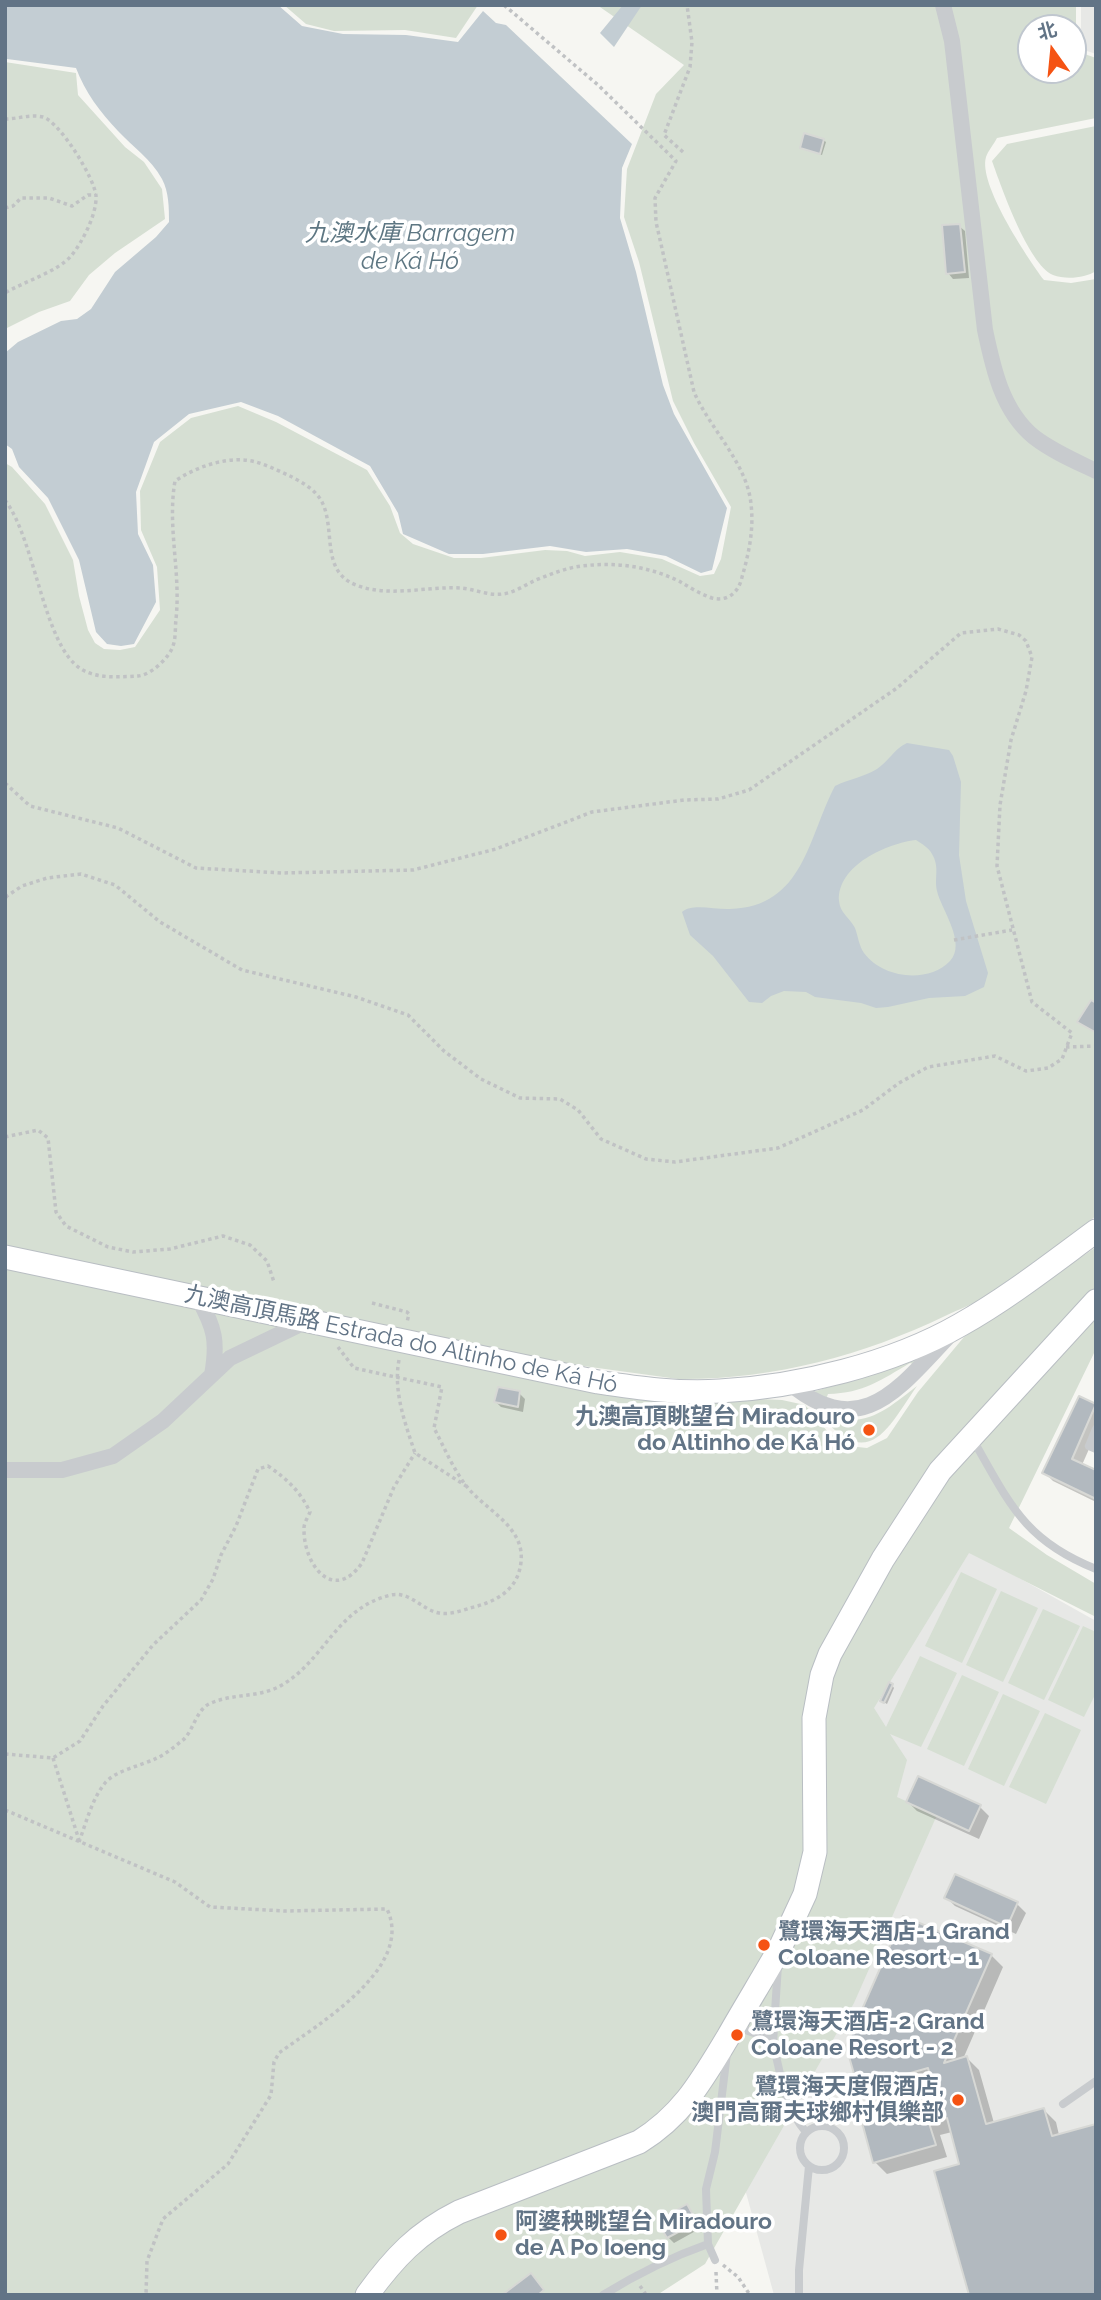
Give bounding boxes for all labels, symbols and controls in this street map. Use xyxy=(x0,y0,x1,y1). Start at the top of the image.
north arrow xyxy=(1017,14,1087,84)
text: 北 xyxy=(1035,18,1059,44)
water label: 九澳水庫 Barragem de Ká Hó xyxy=(305,220,515,276)
street label: 九澳高頂馬路 Estrada do Altinho de Ká Hó xyxy=(182,1281,620,1399)
place label: 九澳高頂眺望台 Miradouro do Altinho de Ká Hó xyxy=(575,1403,855,1457)
marker: 九澳高頂眺望台 Miradouro do Altinho de Ká Hó xyxy=(861,1422,877,1438)
place label: 鷺環海天酒店-1 Grand Coloane Resort - 1 xyxy=(778,1918,1010,1972)
marker: 鷺環海天酒店-1 Grand Coloane Resort - 1 xyxy=(756,1937,772,1953)
place label: 鷺環海天酒店-2 Grand Coloane Resort - 2 xyxy=(751,2008,985,2062)
marker: 鷺環海天酒店-2 Grand Coloane Resort - 2 xyxy=(729,2027,745,2043)
place label: 鷺環海天度假酒店, 澳門高爾夫球鄉村俱樂部 xyxy=(691,2073,944,2127)
marker: 鷺環海天度假酒店, 澳門高爾夫球鄉村俱樂部 xyxy=(950,2092,966,2108)
place label: 阿婆秧眺望台 Miradouro de A Po Ioeng xyxy=(515,2208,772,2262)
marker: 阿婆秧眺望台 Miradouro de A Po Ioeng xyxy=(493,2227,509,2243)

